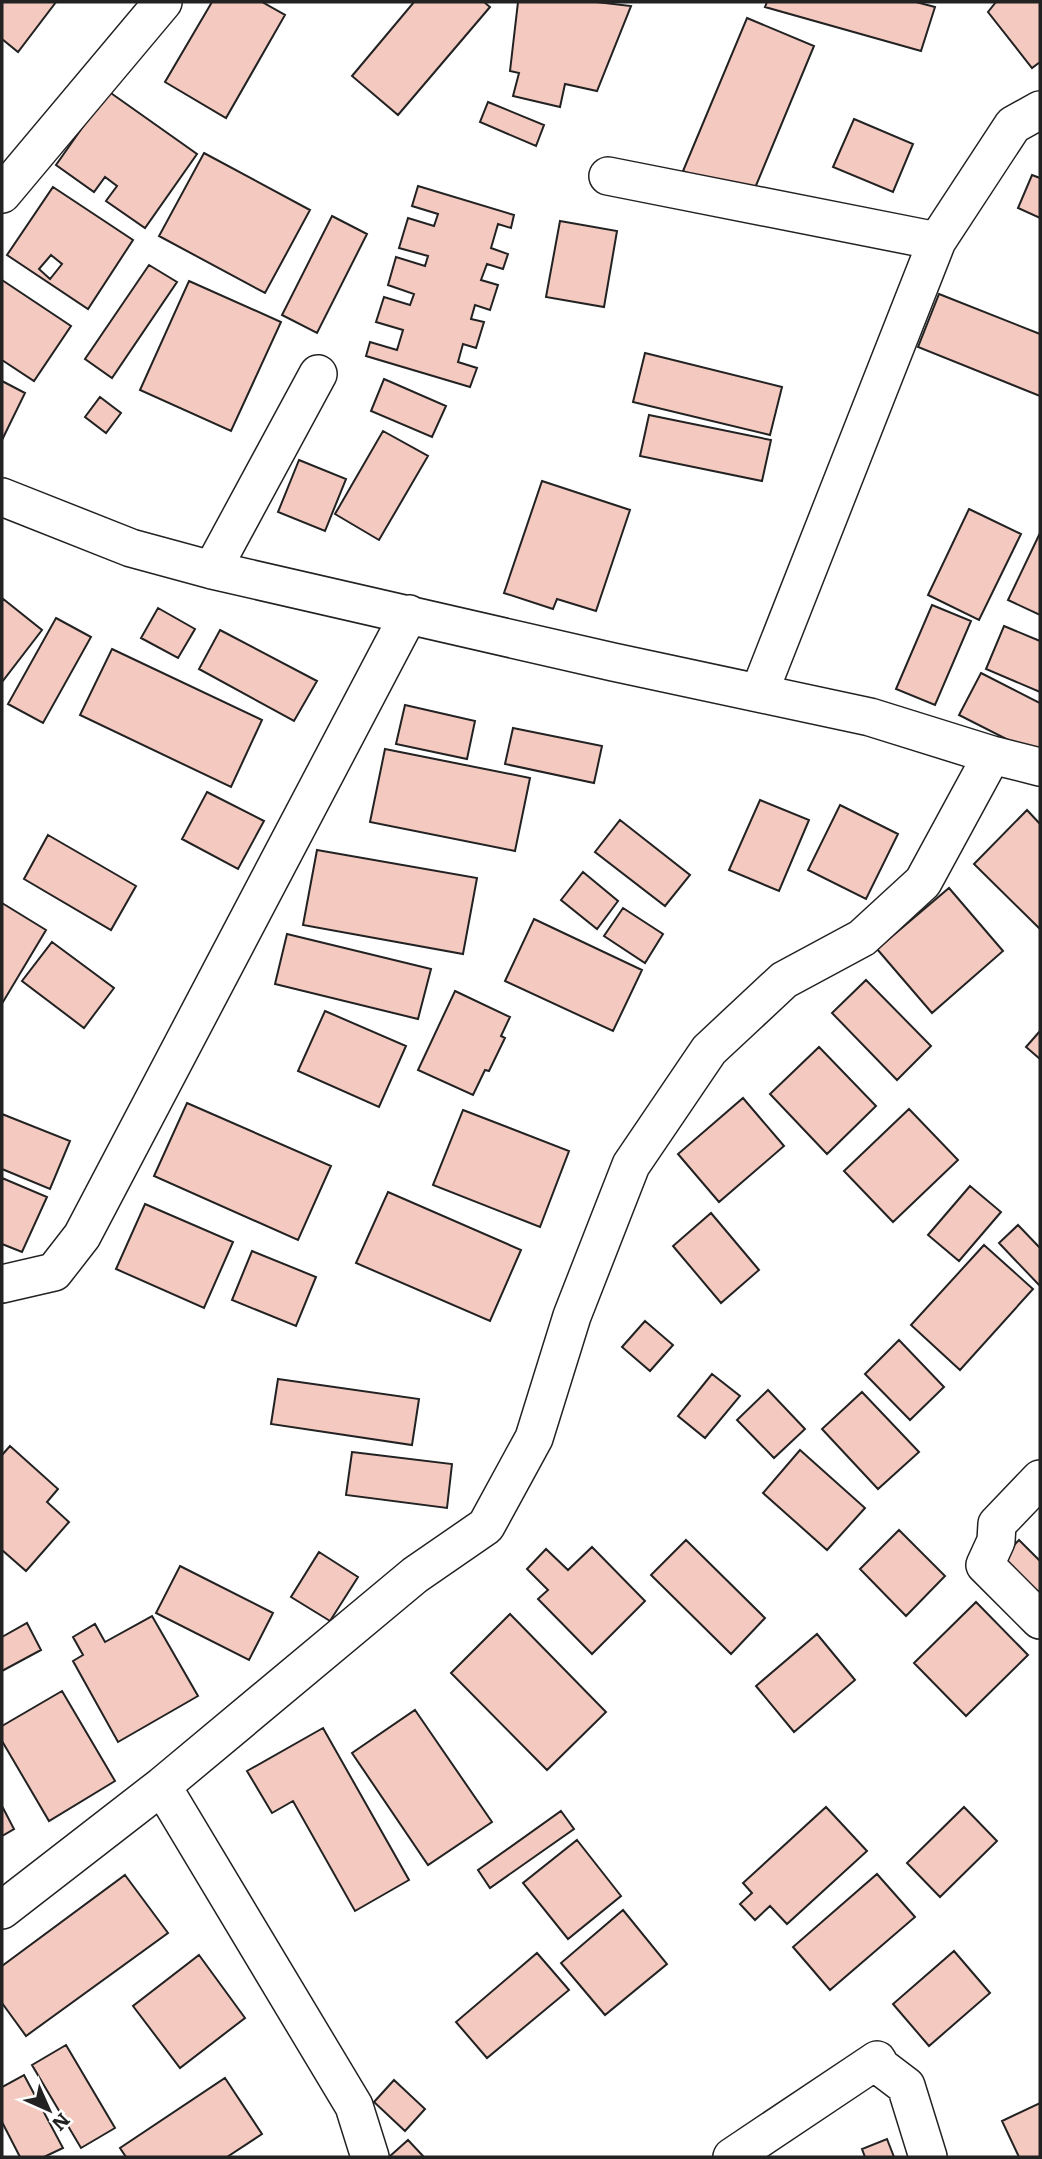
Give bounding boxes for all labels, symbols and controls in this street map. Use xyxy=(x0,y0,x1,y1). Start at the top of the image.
north arrow xyxy=(14,2075,84,2145)
text: N xyxy=(46,2107,77,2138)

